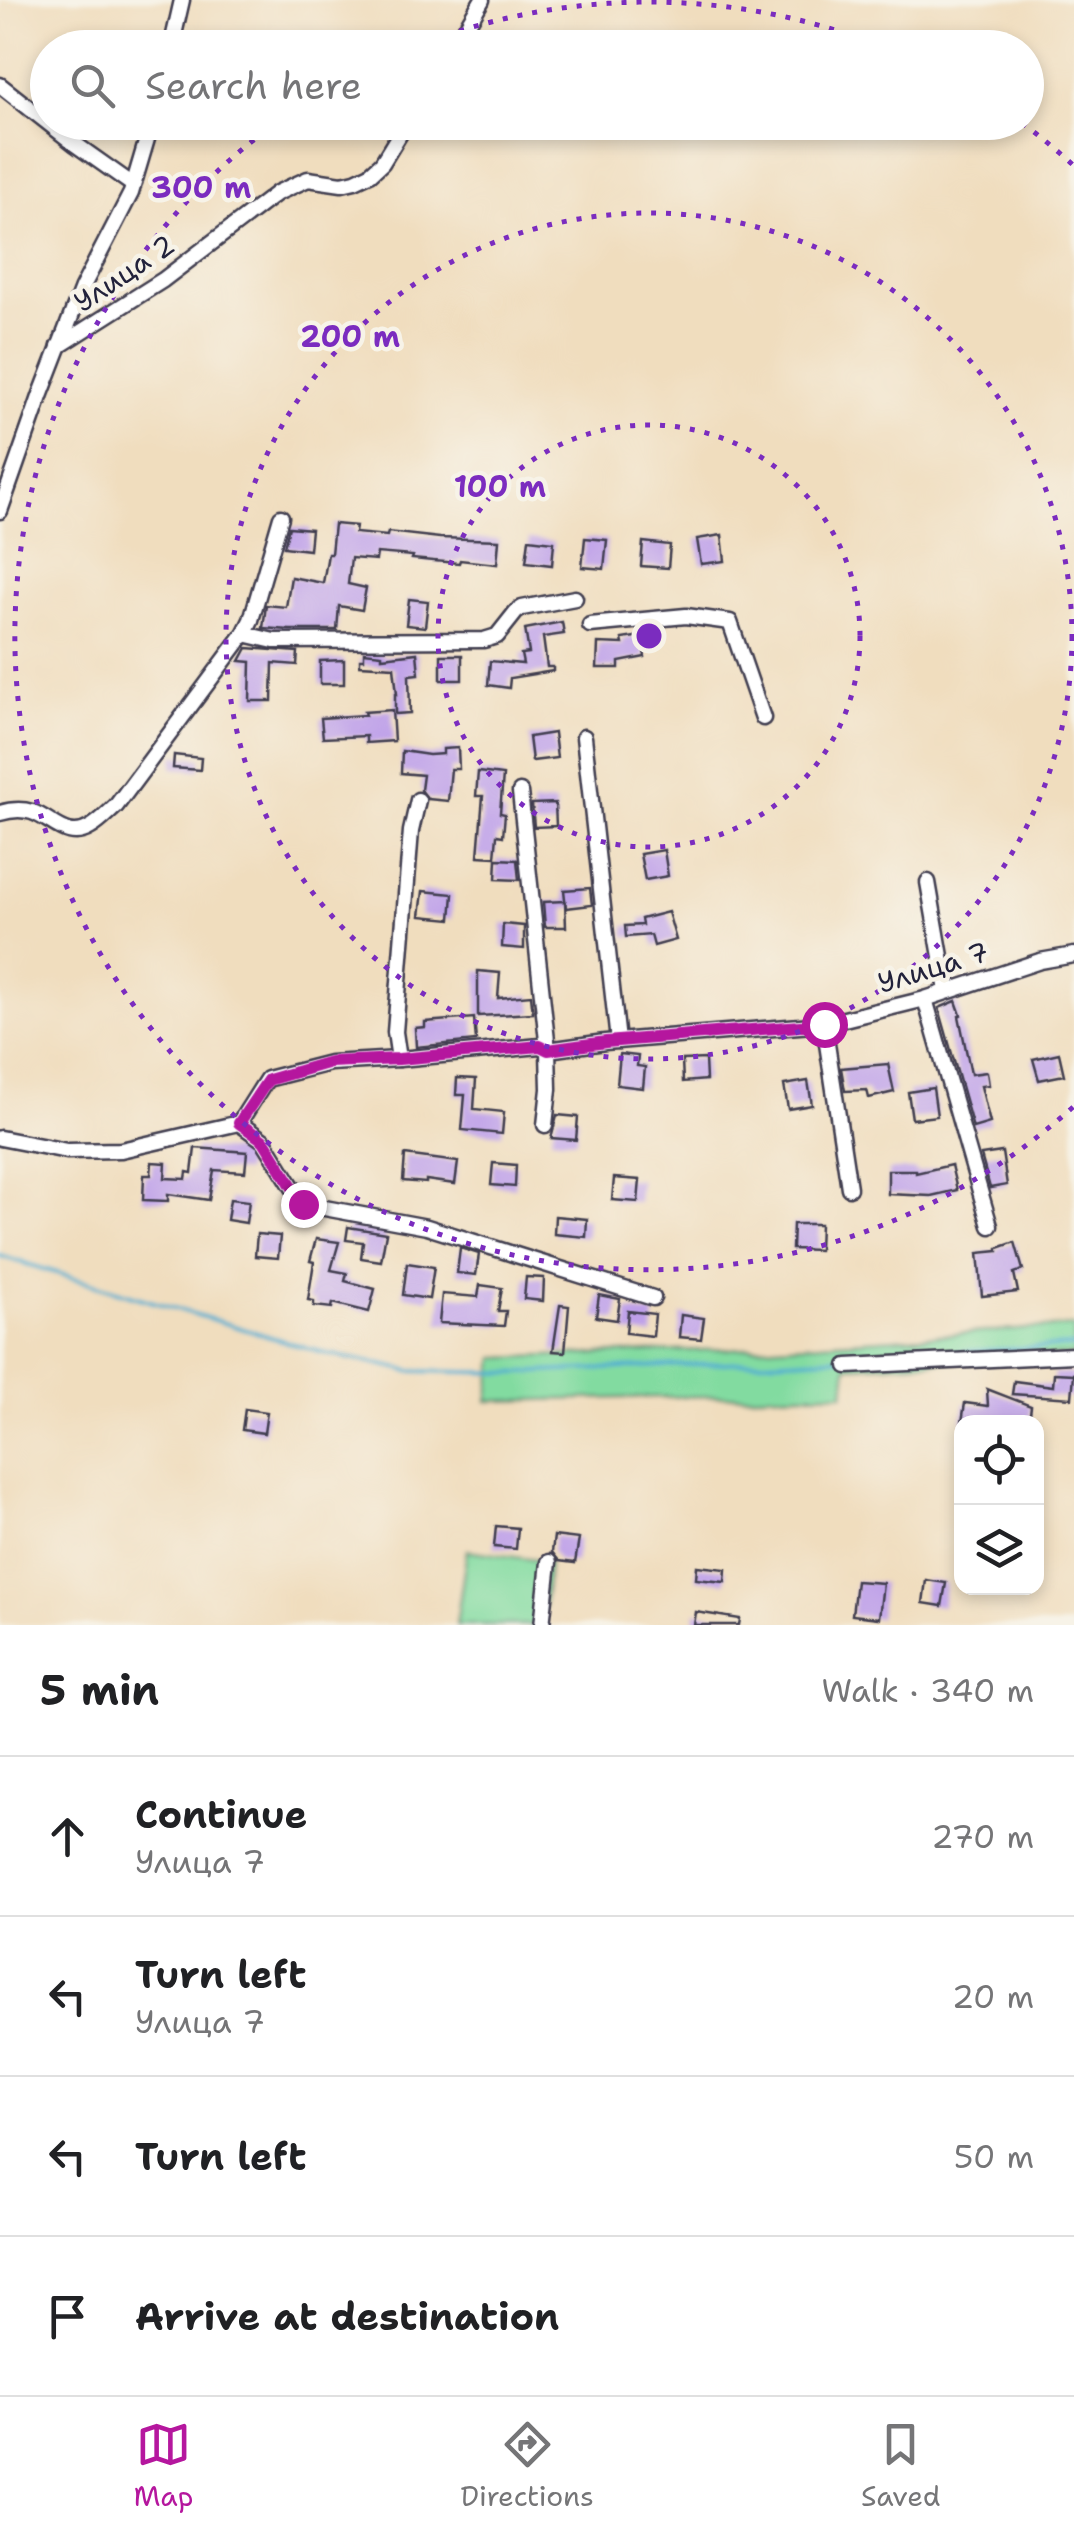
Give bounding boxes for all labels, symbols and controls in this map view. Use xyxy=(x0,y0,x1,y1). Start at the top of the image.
search box xyxy=(30,30,1044,140)
icon: search xyxy=(65,58,120,113)
text: Search here xyxy=(145,60,362,111)
text: 300 m xyxy=(151,167,251,208)
street label: Улица 2 xyxy=(66,225,182,321)
text: 200 m xyxy=(300,316,400,357)
text: 100 m xyxy=(454,466,546,507)
centre of rings xyxy=(631,618,667,654)
street label: Улица 7 xyxy=(873,932,993,1002)
route start xyxy=(802,1002,848,1048)
route end xyxy=(281,1182,327,1228)
map controls xyxy=(954,1415,1044,1595)
button: locate xyxy=(954,1415,1044,1505)
button: layers xyxy=(954,1505,1044,1595)
text: 5 min xyxy=(40,1662,159,1718)
text: Walk · 340 m xyxy=(822,1669,1034,1712)
text: Continue xyxy=(135,1789,307,1840)
icon: ahead xyxy=(40,1809,95,1864)
text: 270 m xyxy=(931,1815,1034,1858)
text: Улица 7 xyxy=(135,1840,265,1883)
text: Turn left xyxy=(135,1949,307,2000)
icon: left xyxy=(40,1969,95,2024)
text: 20 m xyxy=(952,1975,1034,2018)
text: Улица 7 xyxy=(135,2000,265,2043)
icon: left xyxy=(40,2129,95,2184)
text: Turn left xyxy=(135,2131,307,2182)
text: 50 m xyxy=(954,2135,1034,2178)
icon: arrive xyxy=(40,2289,95,2344)
text: Arrive at destination xyxy=(135,2291,559,2342)
tab: Map xyxy=(134,2417,193,2515)
tab: Directions xyxy=(460,2417,594,2515)
tab: Saved xyxy=(861,2417,940,2515)

